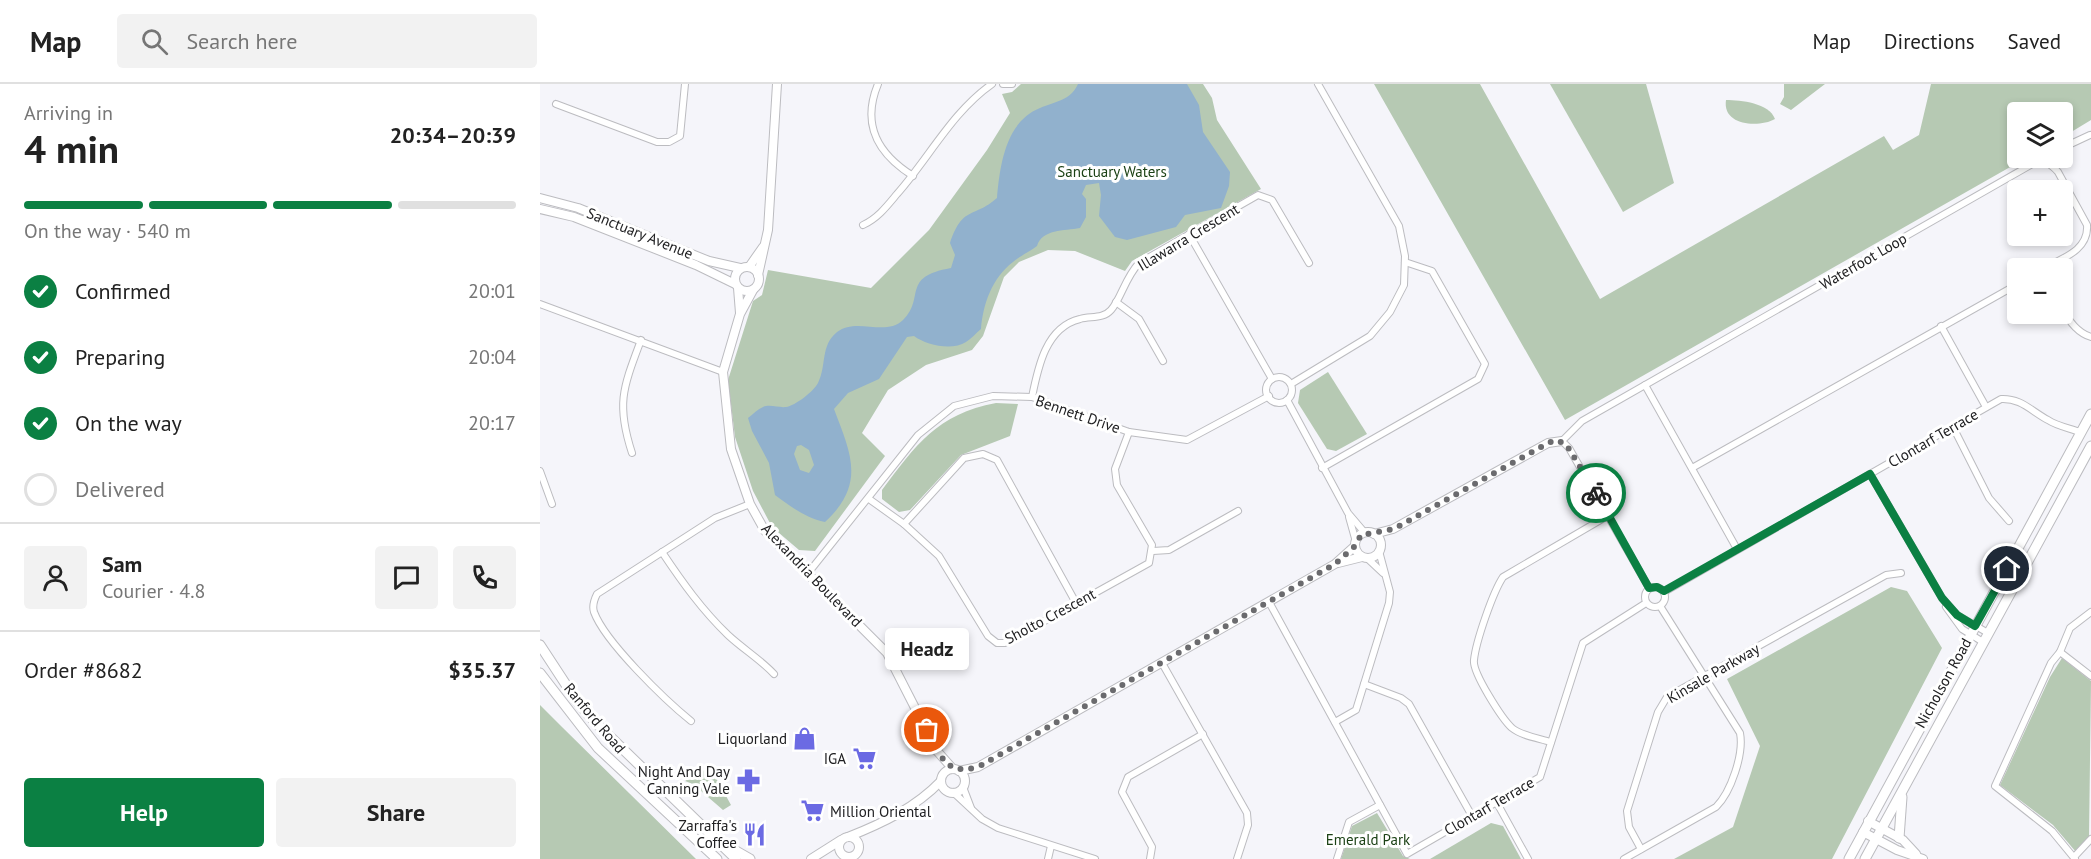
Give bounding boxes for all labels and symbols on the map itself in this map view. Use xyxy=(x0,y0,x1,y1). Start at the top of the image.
park label: Sanctuary Waters xyxy=(1057,162,1167,181)
street label: Illawarra Crescent xyxy=(1134,199,1242,275)
street label: Sanctuary Avenue xyxy=(584,203,696,263)
street label: Waterfoot Loop xyxy=(1816,228,1910,294)
street label: Bennett Drive xyxy=(1033,391,1123,437)
street label: Clontarf Terrace xyxy=(1885,405,1981,471)
courier xyxy=(1566,463,1626,523)
street label: Alexandria Boulevard xyxy=(758,519,866,631)
pin xyxy=(1981,543,2032,594)
street label: Sholto Crescent xyxy=(1001,584,1099,648)
callout: Headz xyxy=(885,628,969,670)
street label: Nicholson Road xyxy=(1910,635,1976,731)
street label: Kinsale Parkway xyxy=(1663,639,1763,707)
street label: Ranford Road xyxy=(560,679,630,757)
pin xyxy=(901,704,952,755)
shop icon: Liquorland xyxy=(792,725,818,751)
place label: Liquorland xyxy=(718,729,787,748)
supermarket icon: IGA xyxy=(851,745,877,771)
place label: IGA xyxy=(824,749,846,768)
place label: Night And Day Canning Vale xyxy=(638,762,730,798)
pharmacy icon: Night And Day Canning Vale xyxy=(735,767,761,793)
street label: Clontarf Terrace xyxy=(1441,773,1537,839)
supermarket icon: Million Oriental xyxy=(799,798,825,824)
place label: Million Oriental xyxy=(830,802,932,821)
place label: Zarraffa's Coffee xyxy=(679,816,737,852)
restaurant icon: Zarraffa's Coffee xyxy=(742,821,768,847)
park label: Emerald Park xyxy=(1326,830,1411,849)

